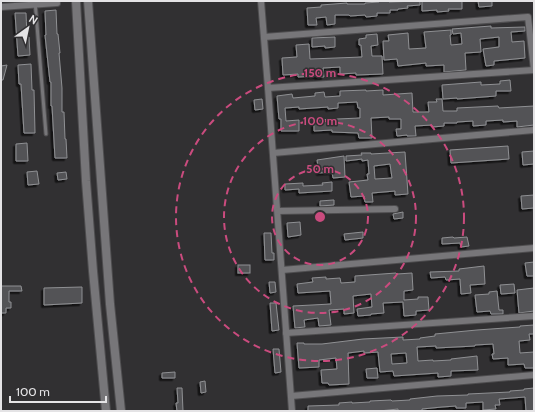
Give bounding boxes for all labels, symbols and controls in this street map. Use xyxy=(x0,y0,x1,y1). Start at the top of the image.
north arrow xyxy=(8,8,48,48)
text: N xyxy=(26,12,41,28)
text: 150 m xyxy=(304,65,336,80)
text: 100 m xyxy=(303,113,337,128)
text: 50 m xyxy=(306,161,334,176)
centre of rings xyxy=(313,210,327,224)
scale bar xyxy=(10,378,106,404)
text: 100 m xyxy=(16,384,50,399)

